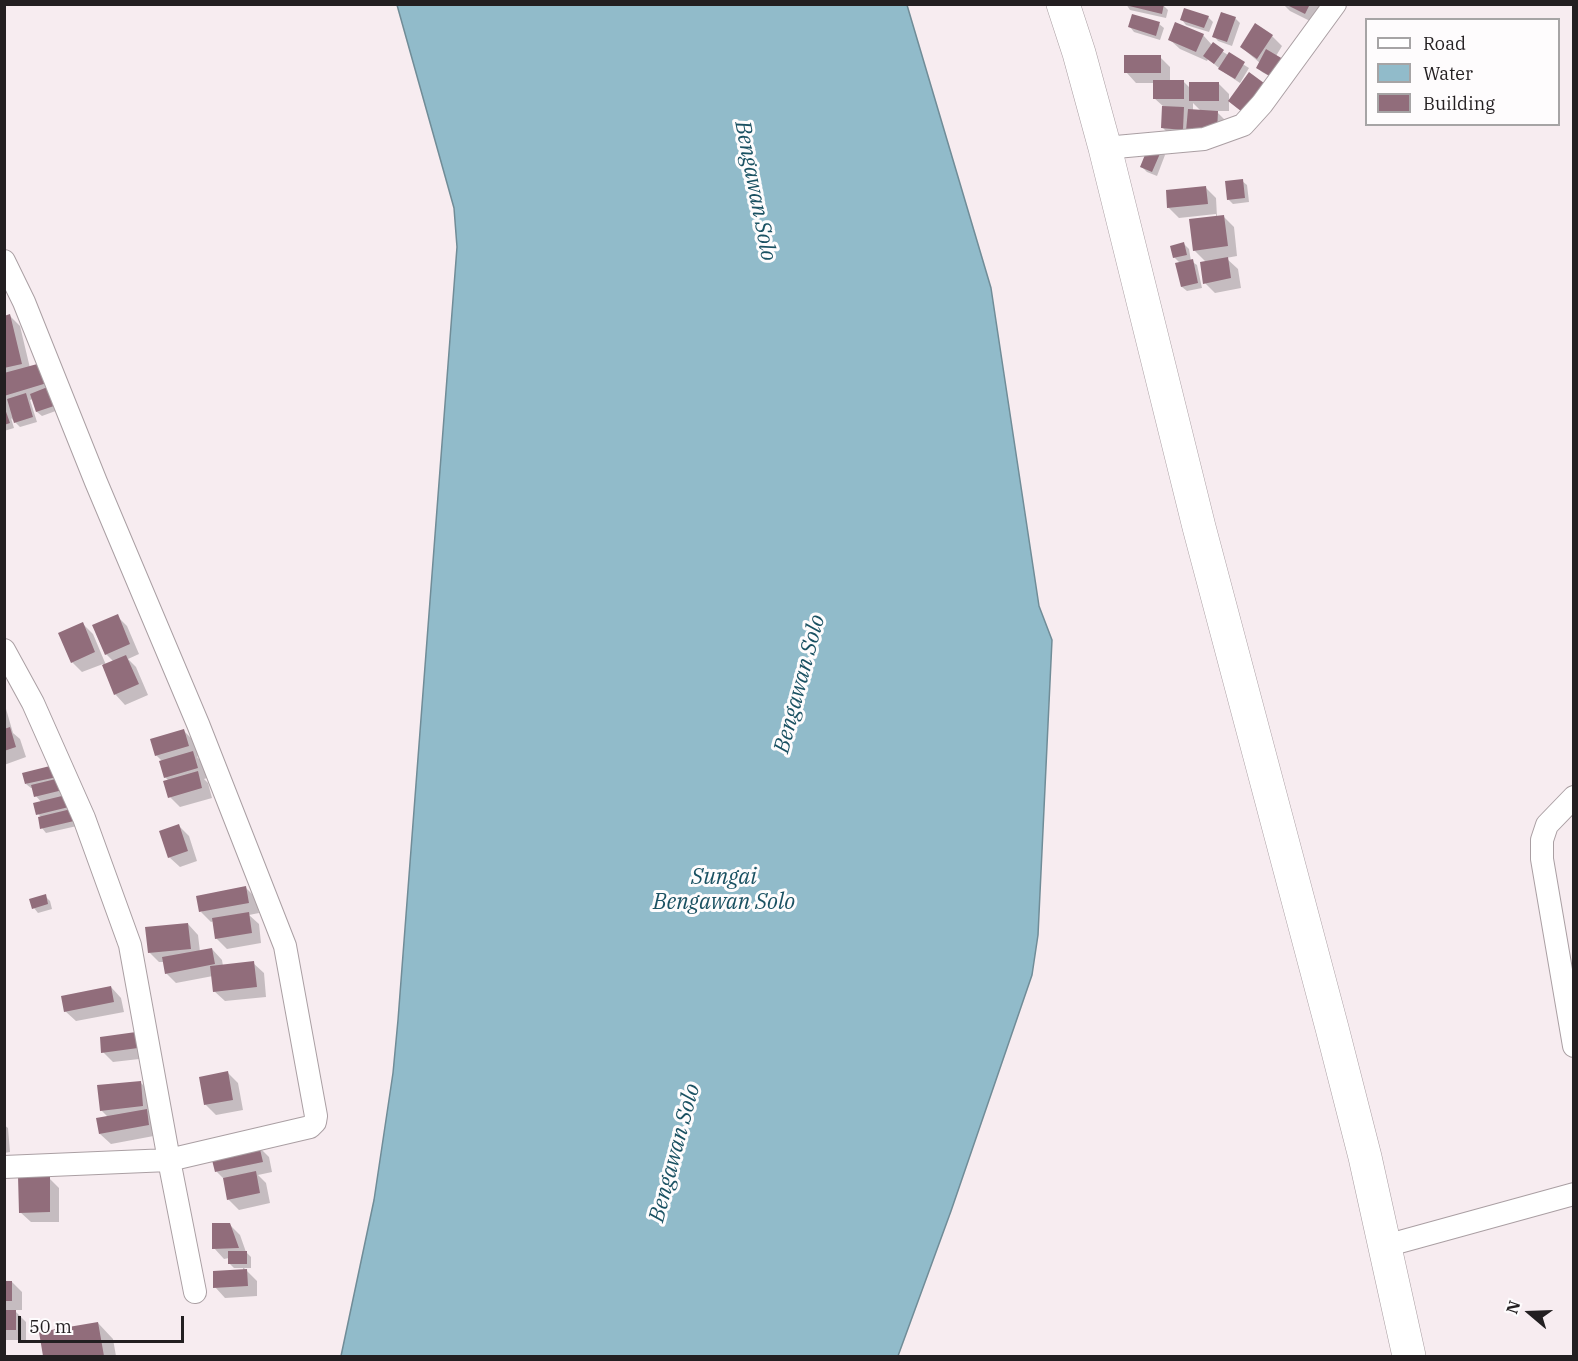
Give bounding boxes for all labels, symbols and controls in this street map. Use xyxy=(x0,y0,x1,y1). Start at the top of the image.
legend xyxy=(1365,18,1560,126)
text: Road xyxy=(1423,32,1466,55)
text: Water xyxy=(1423,62,1473,85)
text: Building xyxy=(1423,92,1495,115)
water label: Bengawan Solo xyxy=(728,119,782,263)
water label: Bengawan Solo xyxy=(769,612,831,756)
water label: Sungai Bengawan Solo xyxy=(653,865,795,916)
water label: Bengawan Solo xyxy=(644,1081,706,1225)
north arrow xyxy=(1500,1283,1560,1343)
text: N xyxy=(1501,1298,1524,1316)
scale bar xyxy=(21,1304,188,1342)
text: 50 m xyxy=(29,1315,72,1338)

